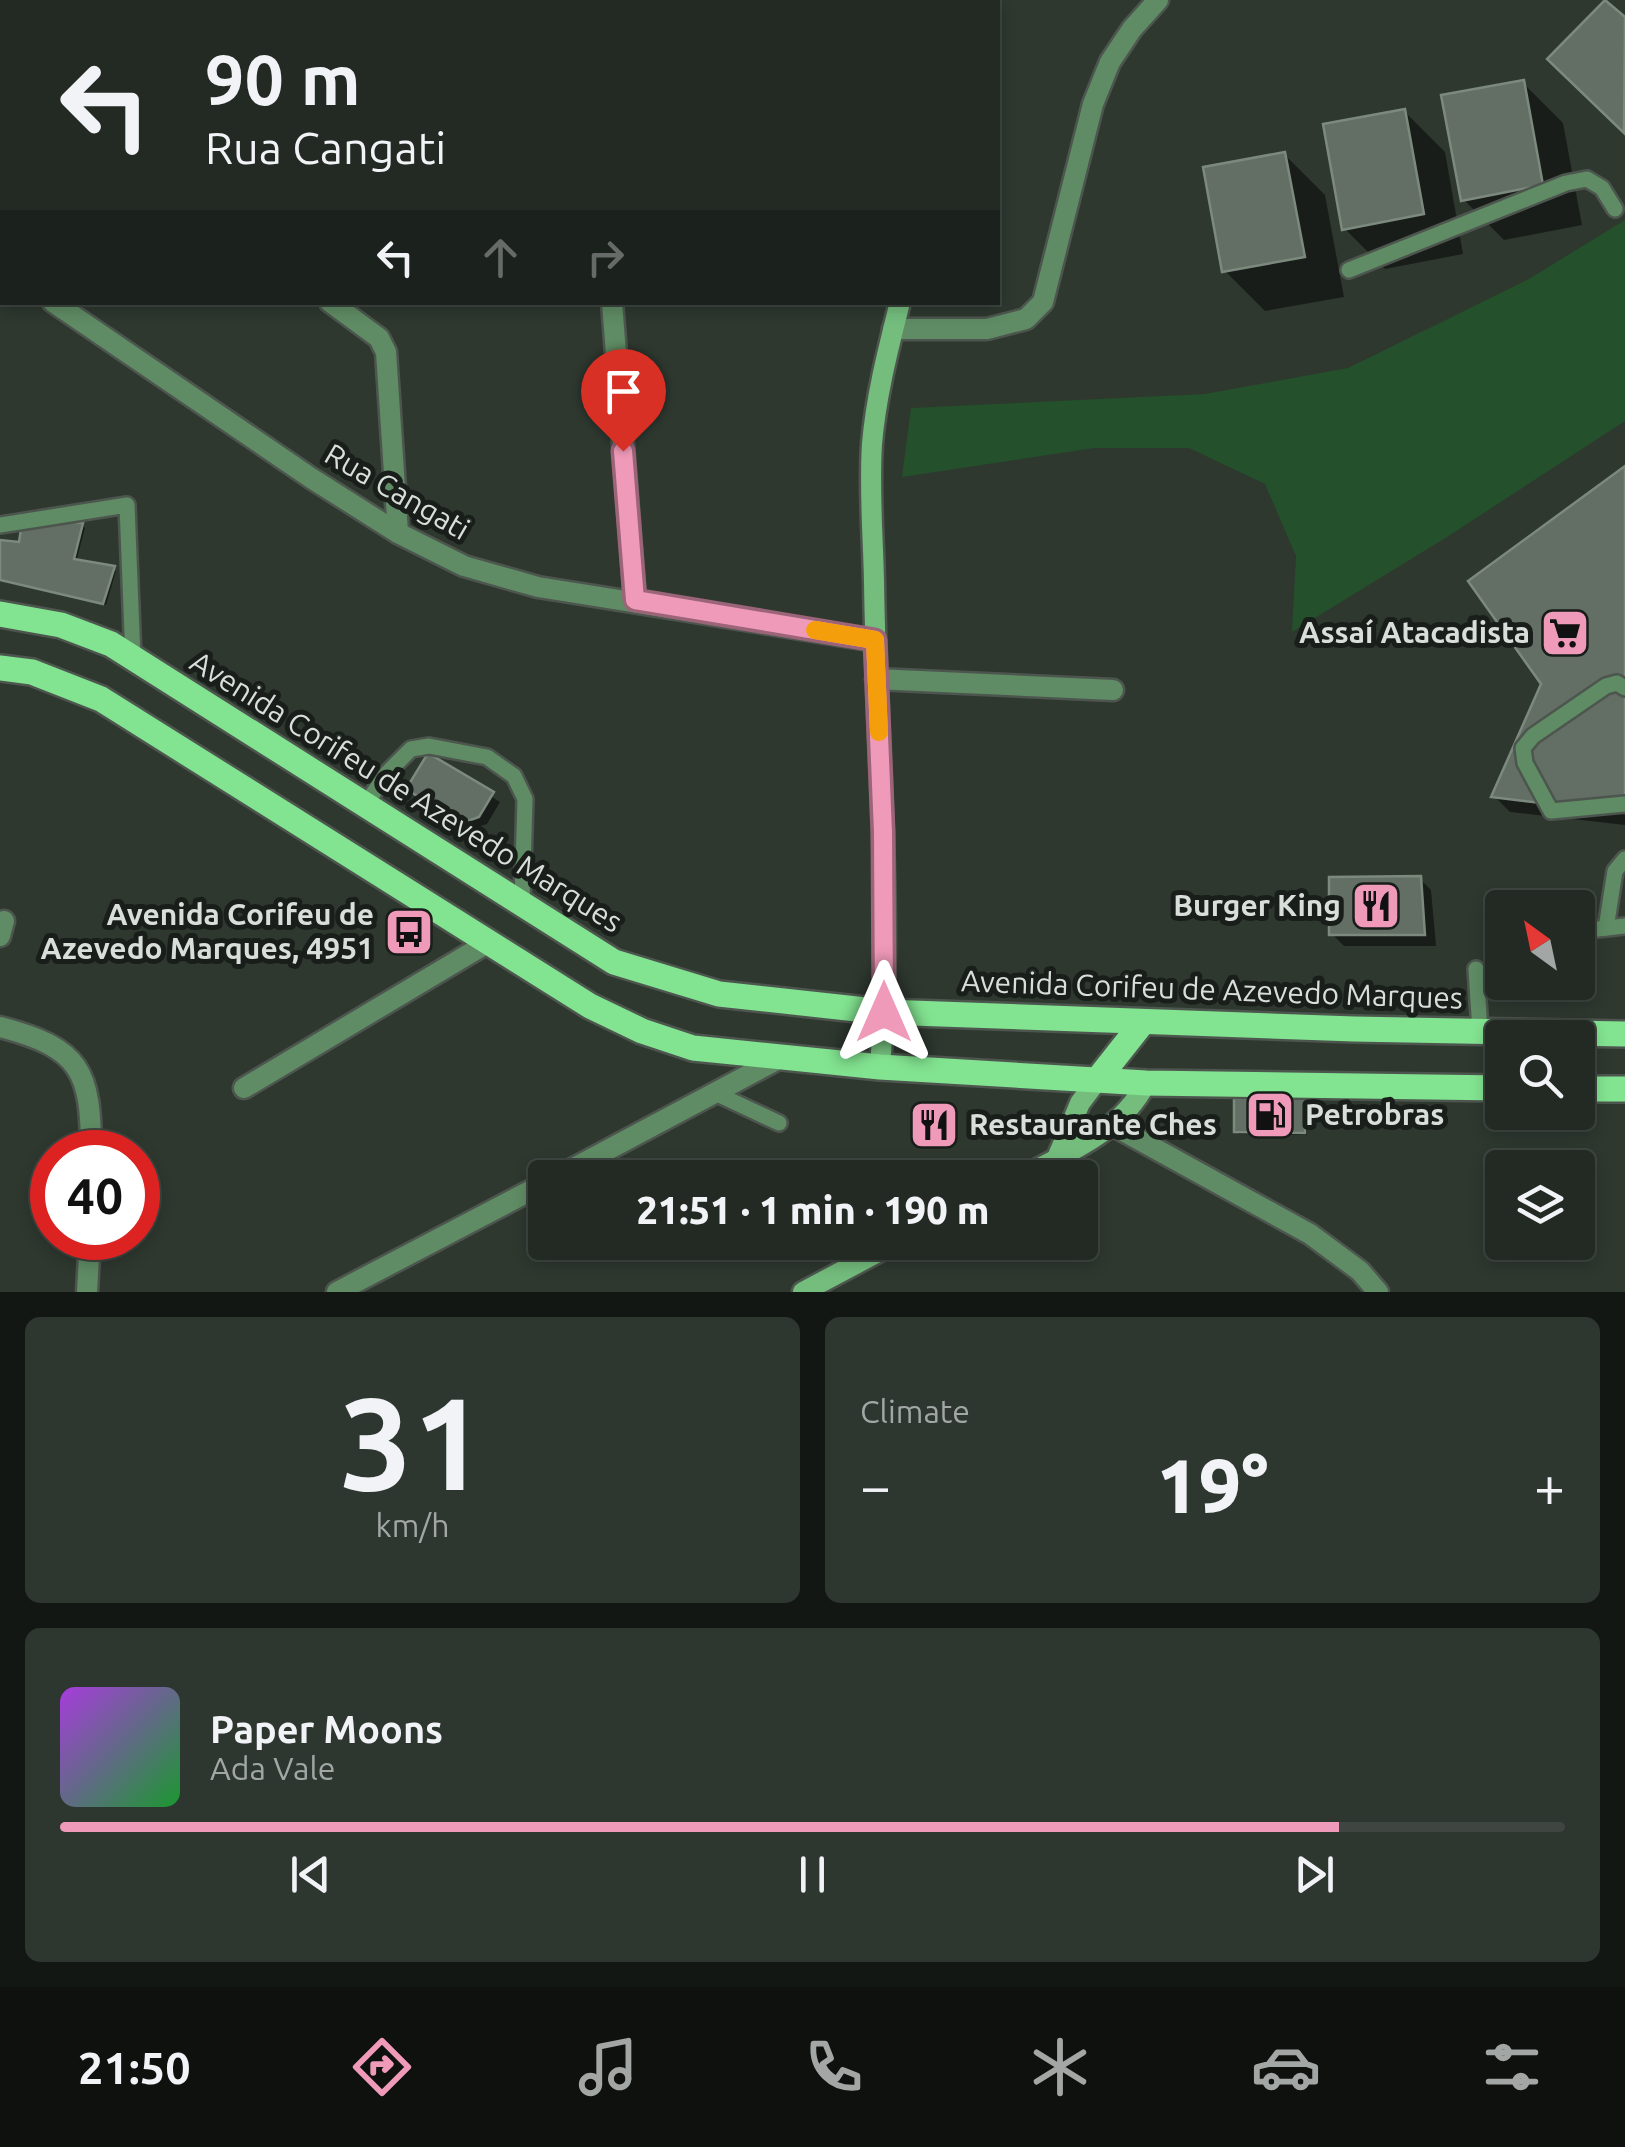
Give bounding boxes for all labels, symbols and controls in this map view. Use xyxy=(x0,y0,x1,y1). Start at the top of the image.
icon: left xyxy=(40,40,170,170)
text: 90 m xyxy=(205,40,361,118)
text: Rua Cangati xyxy=(205,122,446,173)
icon: left xyxy=(368,230,423,285)
icon: ahead xyxy=(473,230,528,285)
icon: right xyxy=(578,230,633,285)
pin xyxy=(581,349,666,452)
icon: arrive xyxy=(596,364,651,419)
street label: Rua Cangati xyxy=(319,436,476,546)
supermarket icon: Assaí Atacadista xyxy=(1539,607,1591,659)
place label: Assaí Atacadista xyxy=(1299,615,1530,649)
street label: Avenida Corifeu de Azevedo Marques xyxy=(185,644,629,939)
restaurant icon: Burger King xyxy=(1350,880,1402,932)
place label: Burger King xyxy=(1173,888,1341,922)
north arrow xyxy=(1485,890,1595,1000)
map controls xyxy=(1485,890,1595,1260)
place label: Avenida Corifeu de Azevedo Marques, 4951 xyxy=(41,897,374,965)
bus stop icon: Avenida Corifeu de Azevedo Marques, 4951 xyxy=(383,906,435,958)
position arrow xyxy=(832,960,936,1064)
street label: Avenida Corifeu de Azevedo Marques xyxy=(960,963,1464,1015)
button: search xyxy=(1485,1020,1595,1130)
fuel station icon: Petrobras xyxy=(1244,1089,1296,1141)
place label: Petrobras xyxy=(1305,1097,1444,1131)
restaurant icon: Restaurante Ches xyxy=(908,1099,960,1151)
place label: Restaurante Ches xyxy=(969,1107,1217,1141)
speed limit sign: 40 xyxy=(30,1130,160,1260)
button: layers xyxy=(1485,1150,1595,1260)
text: 21:51 · 1 min · 190 m xyxy=(636,1189,990,1231)
text: 31 xyxy=(339,1369,486,1515)
text: Climate xyxy=(860,1393,970,1429)
text: 19° xyxy=(1157,1443,1268,1527)
text: − xyxy=(860,1455,891,1516)
text: + xyxy=(1534,1455,1565,1516)
text: km/h xyxy=(376,1507,449,1543)
text: Paper Moons xyxy=(210,1708,443,1750)
text: Ada Vale xyxy=(210,1750,336,1786)
icon: previous xyxy=(283,1847,338,1902)
icon: pause xyxy=(785,1847,840,1902)
icon: next xyxy=(1287,1847,1342,1902)
icon: directions xyxy=(347,2032,417,2102)
icon: music xyxy=(573,2032,643,2102)
icon: phone xyxy=(799,2032,869,2102)
icon: climate xyxy=(1025,2032,1095,2102)
icon: car xyxy=(1251,2032,1321,2102)
icon: filters xyxy=(1477,2032,1547,2102)
text: 21:50 xyxy=(78,2042,191,2093)

